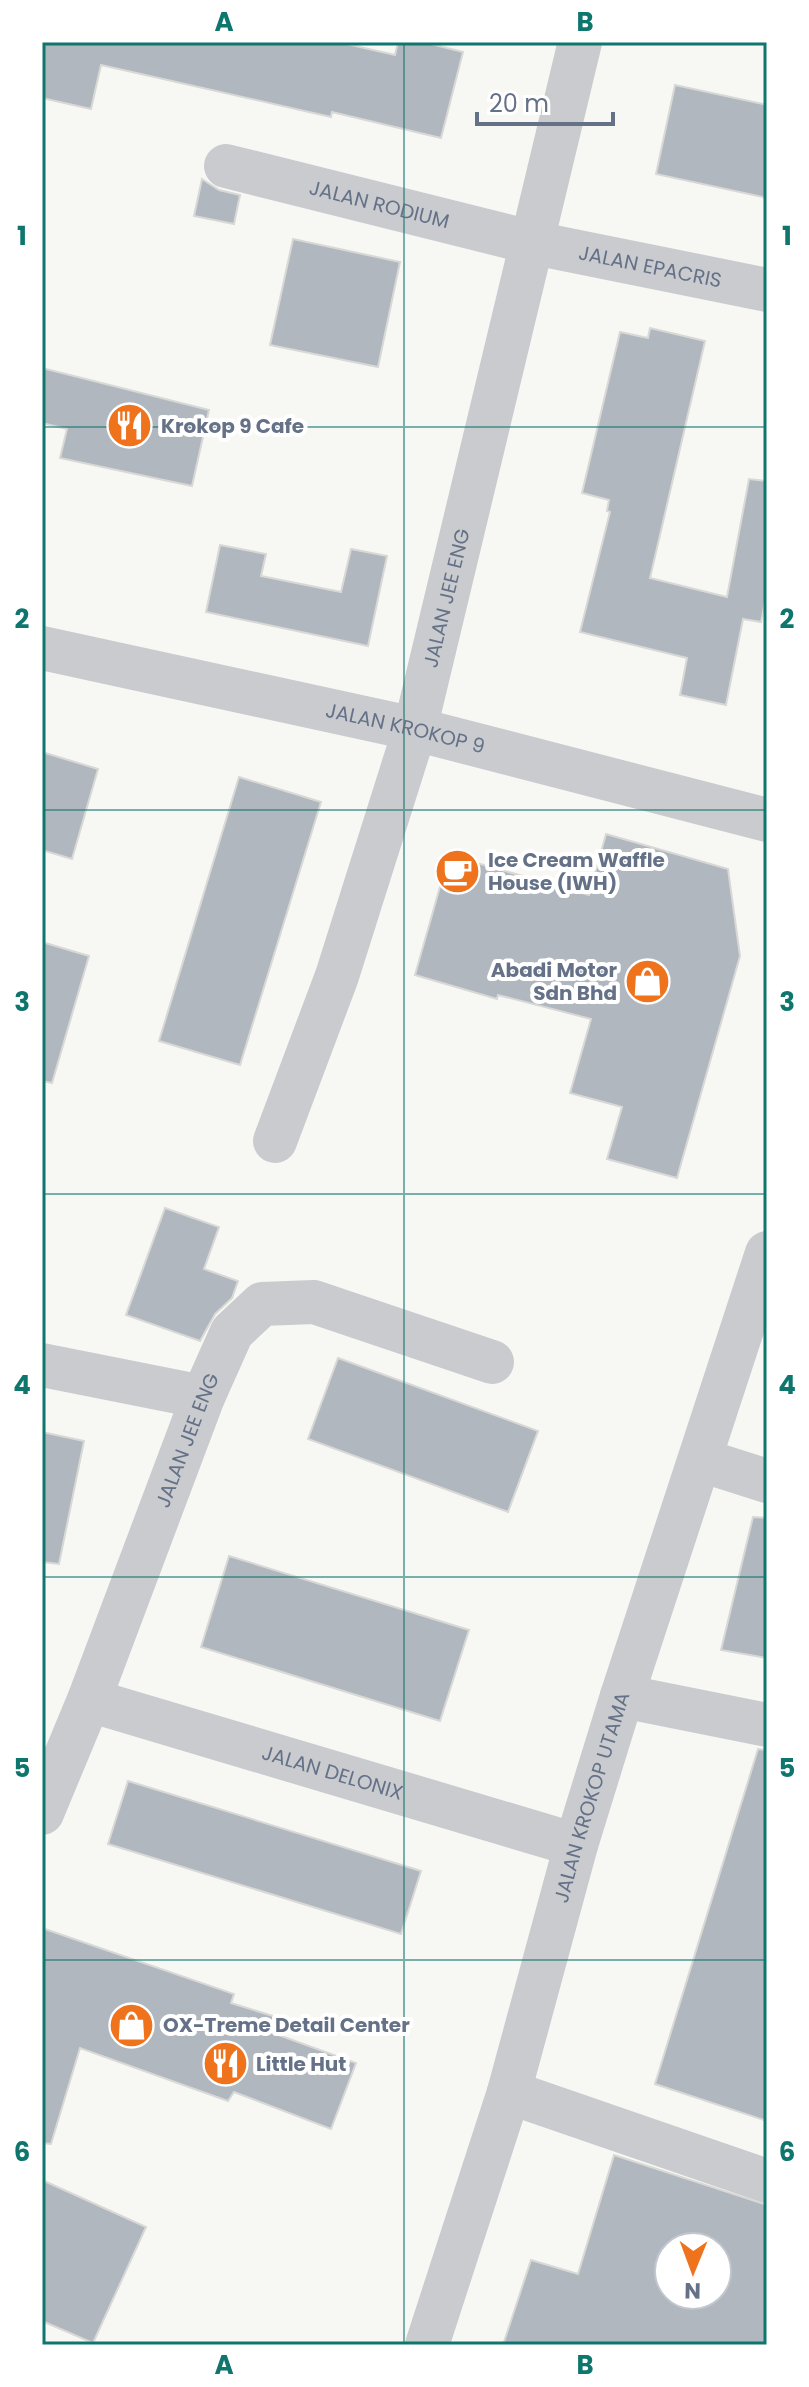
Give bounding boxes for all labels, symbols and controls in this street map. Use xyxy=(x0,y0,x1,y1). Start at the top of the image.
text: A xyxy=(214,4,234,40)
text: B xyxy=(576,4,594,40)
scale bar xyxy=(477,76,613,126)
text: 20 m xyxy=(489,87,549,120)
street label: JALAN RODIUM xyxy=(306,173,452,235)
text: 1 xyxy=(17,218,27,254)
text: 1 xyxy=(782,218,792,254)
street label: JALAN EPACRIS xyxy=(576,238,724,295)
restaurant icon: Krokop 9 Cafe xyxy=(106,402,154,450)
place label: Krokop 9 Cafe xyxy=(161,412,304,440)
street label: JALAN JEE ENG xyxy=(416,526,477,670)
text: 2 xyxy=(15,601,30,637)
text: 2 xyxy=(780,601,795,637)
street label: JALAN KROKOP 9 xyxy=(323,696,488,760)
place label: Ice Cream Waffle House (IWH) xyxy=(488,846,665,897)
cafe icon: Ice Cream Waffle House (IWH) xyxy=(433,847,481,895)
place label: Abadi Motor Sdn Bhd xyxy=(491,956,617,1007)
shop icon: Abadi Motor Sdn Bhd xyxy=(624,958,672,1006)
text: 3 xyxy=(14,984,30,1020)
text: 3 xyxy=(779,984,795,1020)
text: 4 xyxy=(13,1367,31,1403)
text: 4 xyxy=(778,1367,796,1403)
street label: JALAN JEE ENG xyxy=(149,1369,226,1512)
street label: JALAN KROKOP UTAMA xyxy=(547,1688,636,1906)
street label: JALAN DELONIX xyxy=(259,1738,406,1807)
text: 5 xyxy=(14,1750,30,1786)
text: 5 xyxy=(779,1750,795,1786)
shop icon: OX-Treme Detail Center xyxy=(108,2001,156,2049)
place label: OX-Treme Detail Center xyxy=(163,2011,410,2039)
restaurant icon: Little Hut xyxy=(201,2040,249,2088)
place label: Little Hut xyxy=(256,2050,346,2078)
text: 6 xyxy=(14,2134,30,2170)
text: 6 xyxy=(779,2134,795,2170)
north arrow xyxy=(653,2231,733,2311)
text: N xyxy=(684,2275,701,2306)
text: A xyxy=(214,2347,234,2383)
text: B xyxy=(576,2347,594,2383)

